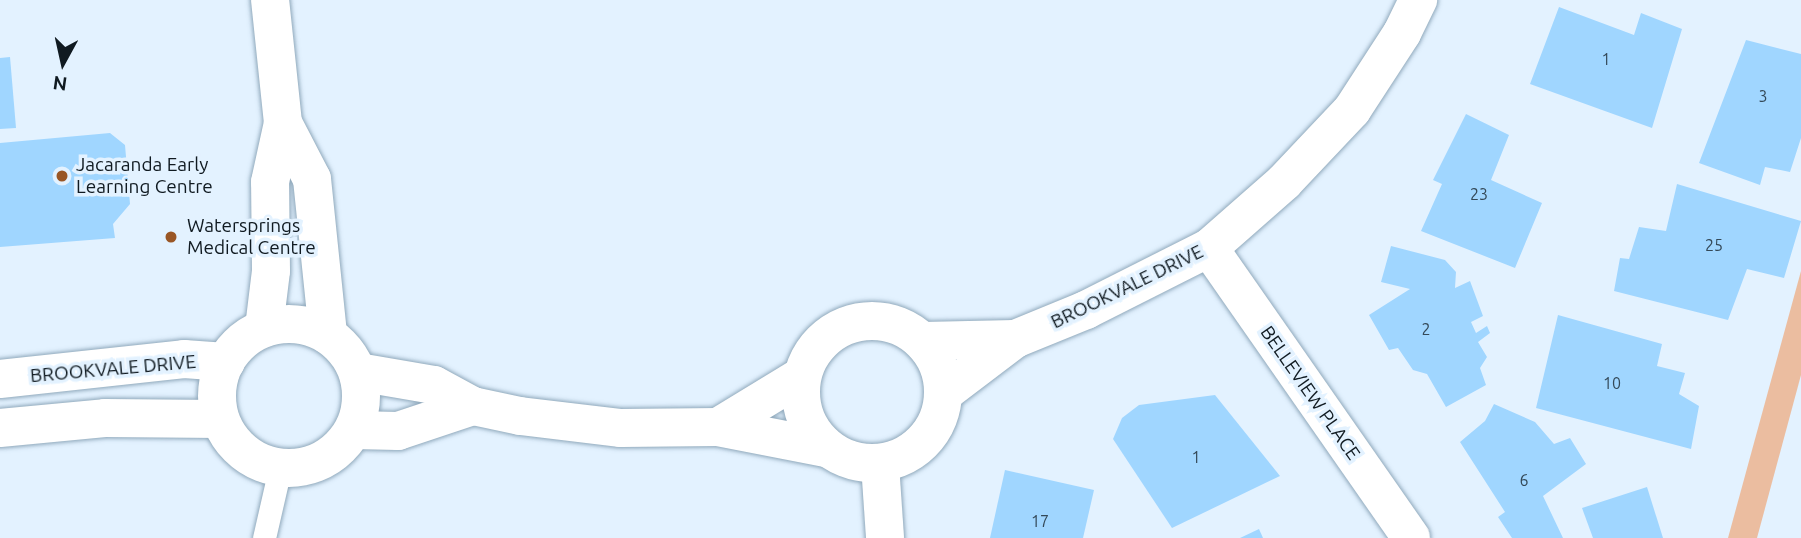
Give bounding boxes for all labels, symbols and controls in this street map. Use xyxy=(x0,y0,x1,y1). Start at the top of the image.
north arrow xyxy=(28,28,98,98)
house number: 1 xyxy=(1601,49,1611,69)
text: N xyxy=(52,72,69,96)
house number: 3 xyxy=(1758,86,1768,106)
place label: Jacaranda Early Learning Centre xyxy=(76,154,213,198)
marker: Jacaranda Early Learning Centre xyxy=(54,168,70,184)
house number: 23 xyxy=(1470,184,1488,204)
place label: Watersprings Medical Centre xyxy=(187,215,316,259)
marker: Watersprings Medical Centre xyxy=(161,227,181,247)
house number: 25 xyxy=(1705,235,1723,255)
street label: BROOKVALE DRIVE xyxy=(1047,240,1207,334)
house number: 2 xyxy=(1421,319,1431,339)
street label: BELLEVIEW PLACE xyxy=(1255,322,1365,464)
street label: BROOKVALE DRIVE xyxy=(29,350,197,388)
house number: 10 xyxy=(1603,373,1621,393)
house number: 1 xyxy=(1191,447,1201,467)
house number: 6 xyxy=(1519,470,1529,490)
house number: 17 xyxy=(1031,511,1049,531)

